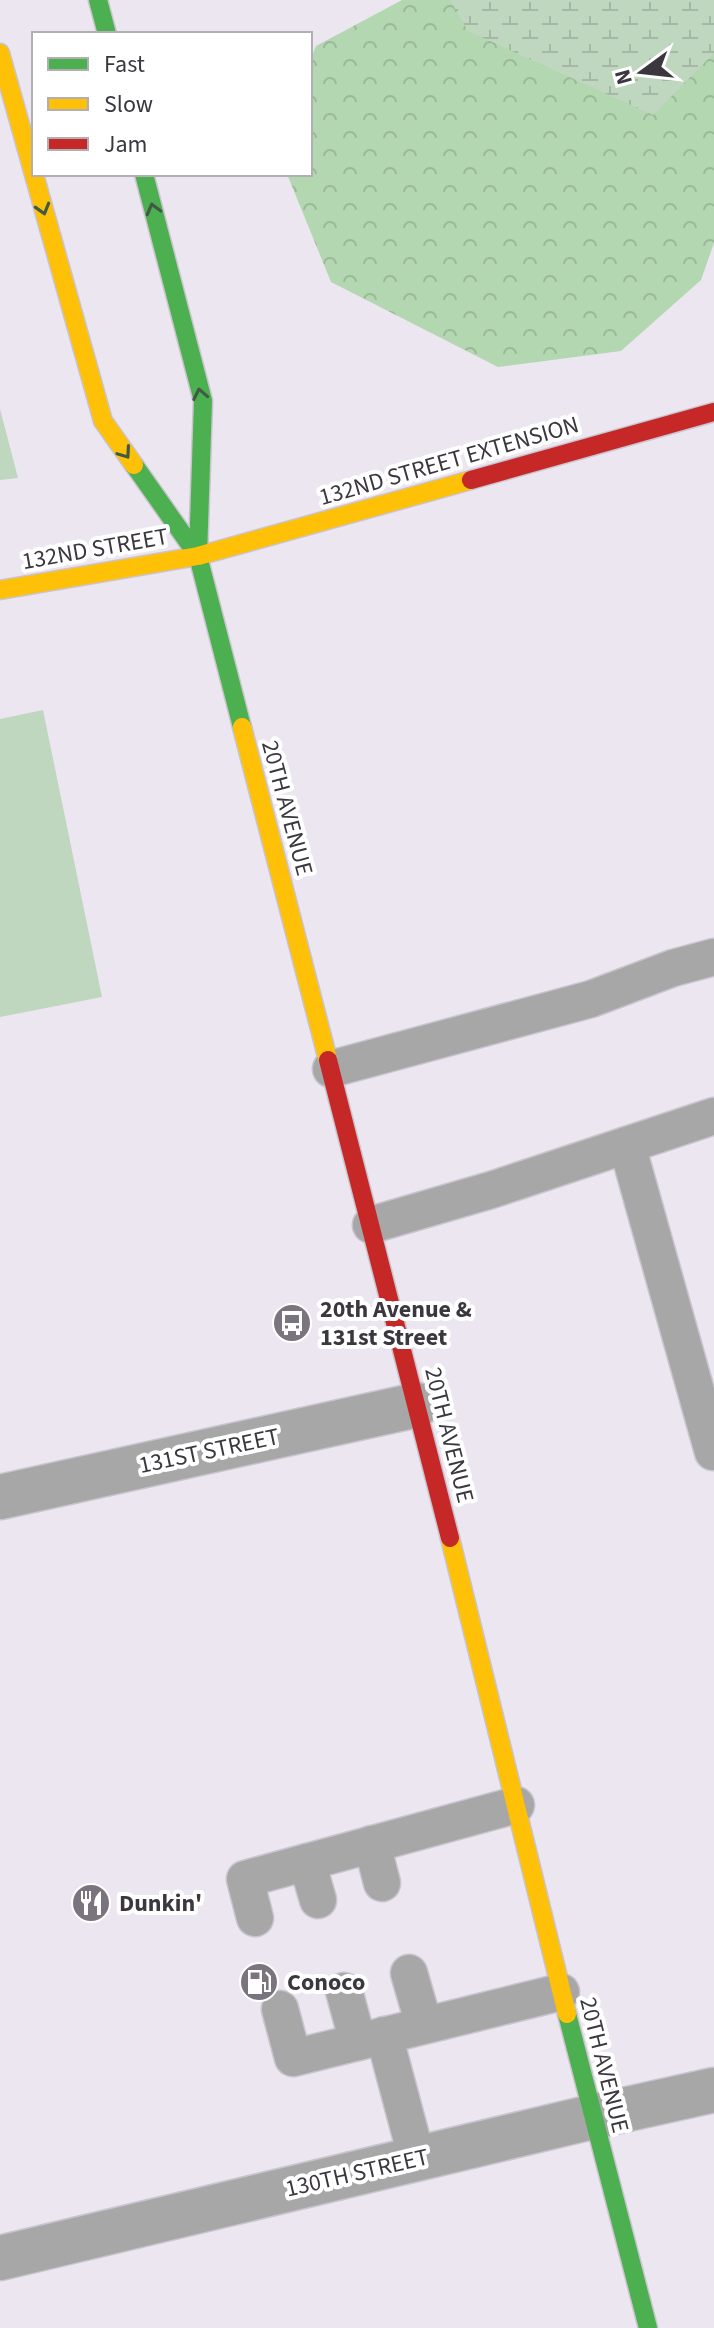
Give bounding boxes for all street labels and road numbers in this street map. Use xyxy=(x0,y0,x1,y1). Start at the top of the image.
street label: 132ND STREET EXTENSION xyxy=(315,407,583,515)
street label: 132ND STREET xyxy=(19,519,171,579)
street label: 20TH AVENUE xyxy=(252,737,322,879)
street label: 20TH AVENUE xyxy=(415,1364,483,1506)
street label: 131ST STREET xyxy=(136,1419,283,1483)
street label: 20TH AVENUE xyxy=(570,1994,638,2136)
street label: 130TH STREET xyxy=(282,2139,432,2206)

